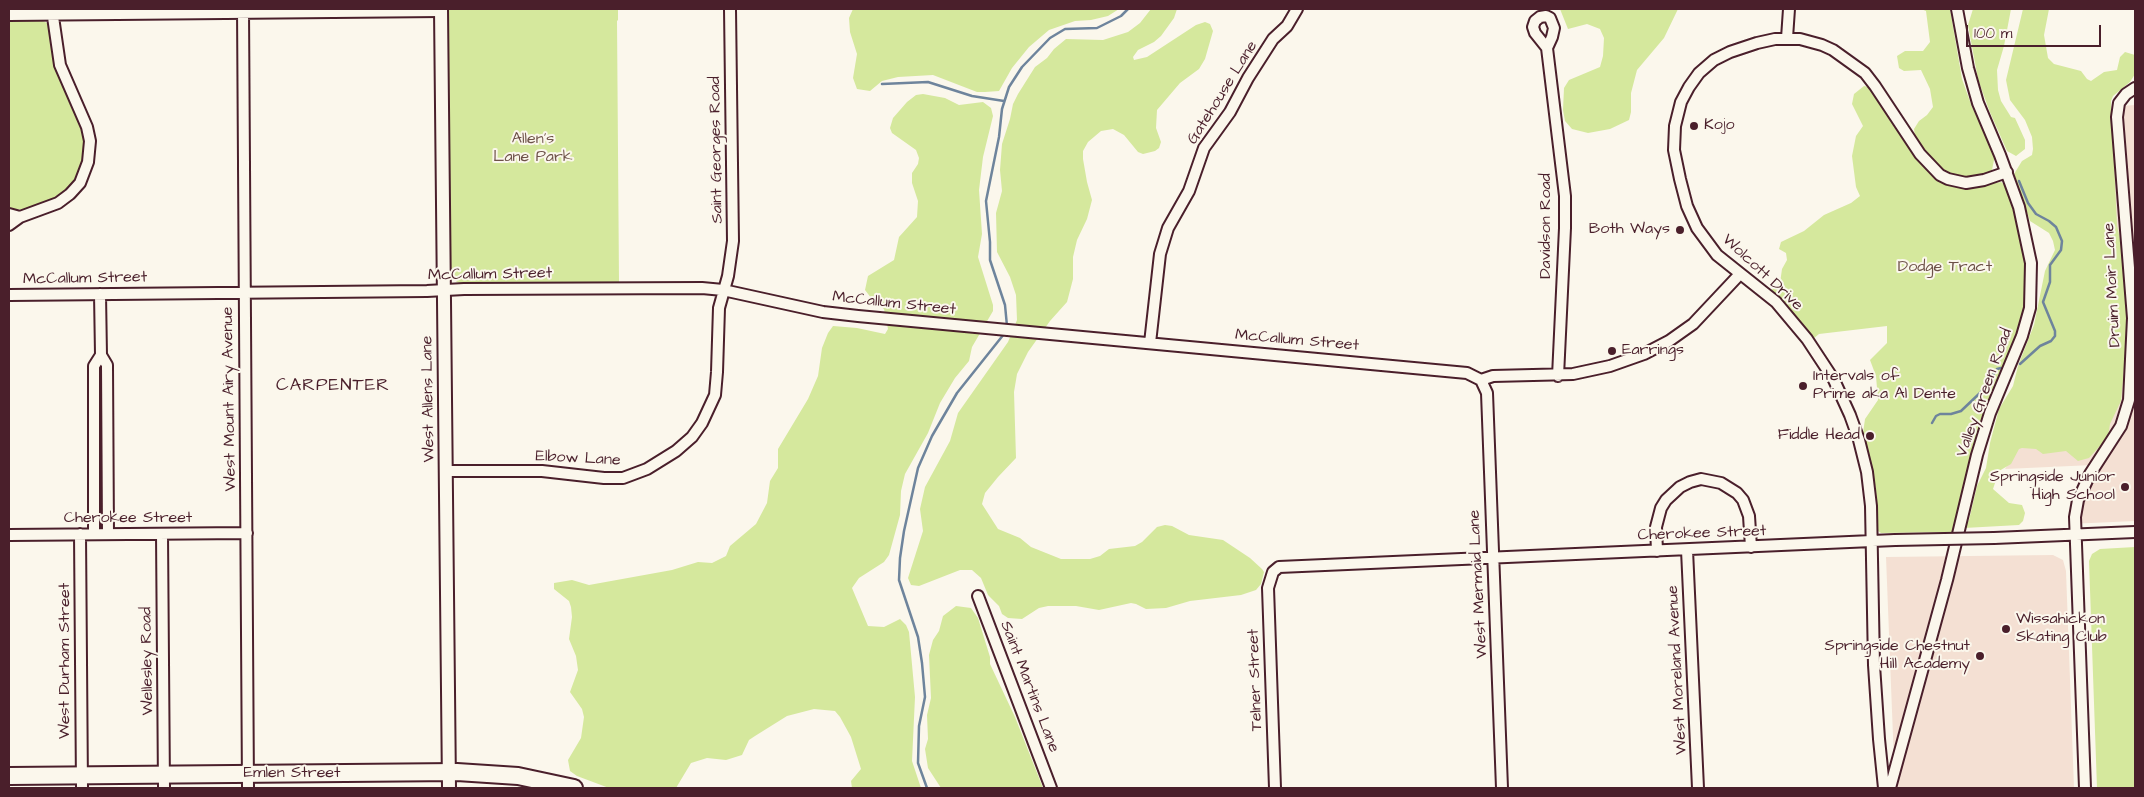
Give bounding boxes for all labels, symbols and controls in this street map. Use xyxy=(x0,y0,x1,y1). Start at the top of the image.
scale bar xyxy=(1969,15,2104,47)
text: 100 m xyxy=(1974,23,2013,44)
street label: Gatehouse Lane xyxy=(1183,38,1263,148)
street label: Saint Georges Road xyxy=(706,76,728,224)
place label: Kojo xyxy=(1704,116,1735,136)
marker: Kojo xyxy=(1688,120,1700,132)
park label: Allen's Lane Park xyxy=(493,130,573,168)
street label: Davidson Road xyxy=(1537,173,1557,279)
place label: Both Ways xyxy=(1589,220,1670,240)
street label: Druim Moir Lane xyxy=(2100,222,2126,348)
marker: Both Ways xyxy=(1674,224,1686,236)
street label: Wolcott Drive xyxy=(1718,231,1806,315)
park label: Dodge Tract xyxy=(1898,258,1992,278)
street label: McCallum Street xyxy=(428,264,552,286)
street label: McCallum Street xyxy=(23,268,147,290)
street label: McCallum Street xyxy=(831,288,957,320)
street label: West Mount Airy Avenue xyxy=(219,307,241,491)
street label: McCallum Street xyxy=(1234,326,1360,356)
street label: Valley Green Road xyxy=(1953,326,2017,460)
street label: West Allens Lane xyxy=(418,335,440,463)
place label: Earrings xyxy=(1622,341,1684,361)
marker: Earrings xyxy=(1606,345,1618,357)
place label: Intervals of Prime aka Al Dente xyxy=(1813,367,1956,405)
district label: CARPENTER xyxy=(275,375,391,397)
marker: Intervals of Prime aka Al Dente xyxy=(1797,380,1809,392)
place label: Fiddle Head xyxy=(1778,426,1860,446)
marker: Fiddle Head xyxy=(1864,430,1876,442)
street label: Elbow Lane xyxy=(535,447,621,471)
place label: Springside Junior High School xyxy=(1990,468,2115,506)
marker: Springside Junior High School xyxy=(2119,481,2131,493)
street label: Cherokee Street xyxy=(64,509,192,529)
street label: West Mermaid Lane xyxy=(1466,509,1492,659)
street label: Cherokee Street xyxy=(1637,522,1767,546)
street label: West Durham Street xyxy=(56,583,76,739)
street label: West Moreland Avenue xyxy=(1664,585,1692,755)
street label: Wellesley Road xyxy=(137,607,159,715)
place label: Wissahickon Skating Club xyxy=(2016,610,2107,648)
street label: Saint Martins Lane xyxy=(995,619,1063,755)
marker: Wissahickon Skating Club xyxy=(2000,623,2012,635)
street label: Telner Street xyxy=(1245,629,1267,731)
place label: Springside Chestnut Hill Academy xyxy=(1825,637,1970,675)
marker: Springside Chestnut Hill Academy xyxy=(1974,650,1986,662)
street label: Emlen Street xyxy=(244,764,340,784)

